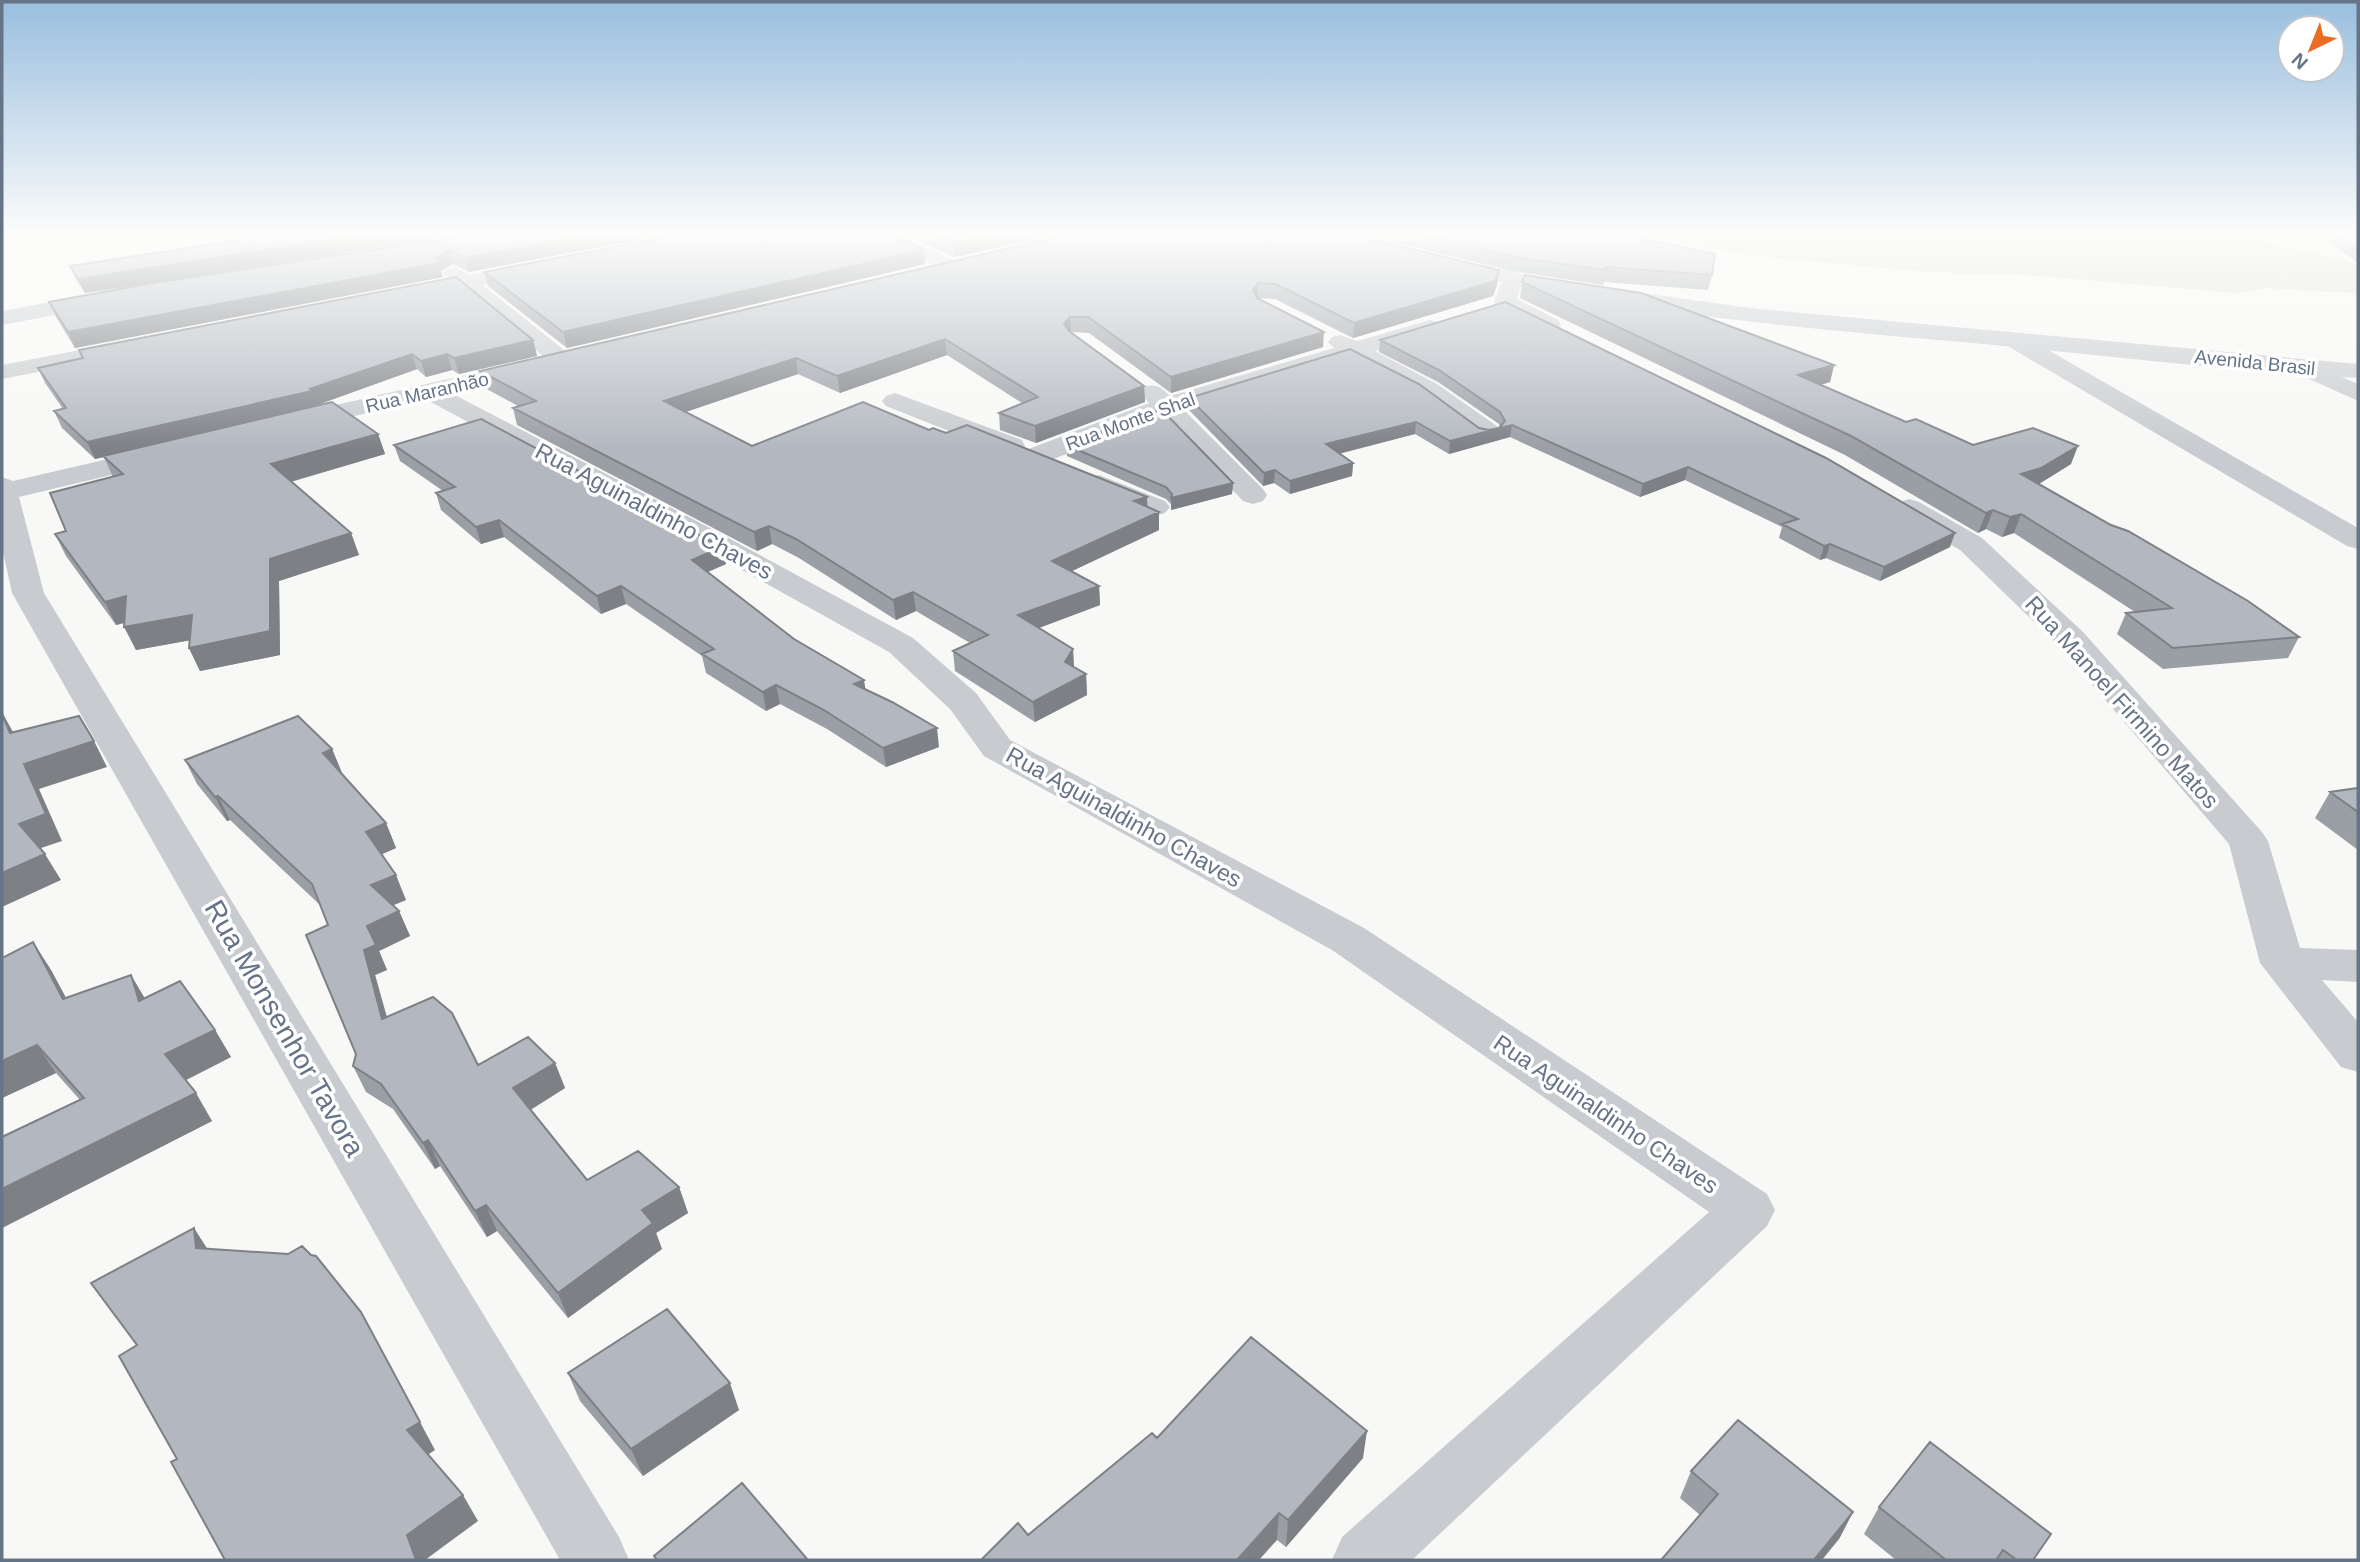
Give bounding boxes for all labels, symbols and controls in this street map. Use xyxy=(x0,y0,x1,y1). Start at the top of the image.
north arrow xyxy=(2276,14,2346,84)
text: N xyxy=(2288,49,2312,73)
street label: Avenida Brasil xyxy=(2194,346,2316,379)
street label: Rua Maranhão xyxy=(364,368,491,417)
street label: Rua Monte Shal xyxy=(1063,388,1198,455)
street label: Rua Aguinaldinho Chaves xyxy=(531,437,777,585)
street label: Rua Manoel Firmino Matos xyxy=(2020,591,2224,813)
street label: Rua Aguinaldinho Chaves xyxy=(1002,741,1246,893)
street label: Rua Monsenhor Tavora xyxy=(199,895,371,1162)
street label: Rua Aguinaldinho Chaves xyxy=(1489,1029,1723,1199)

